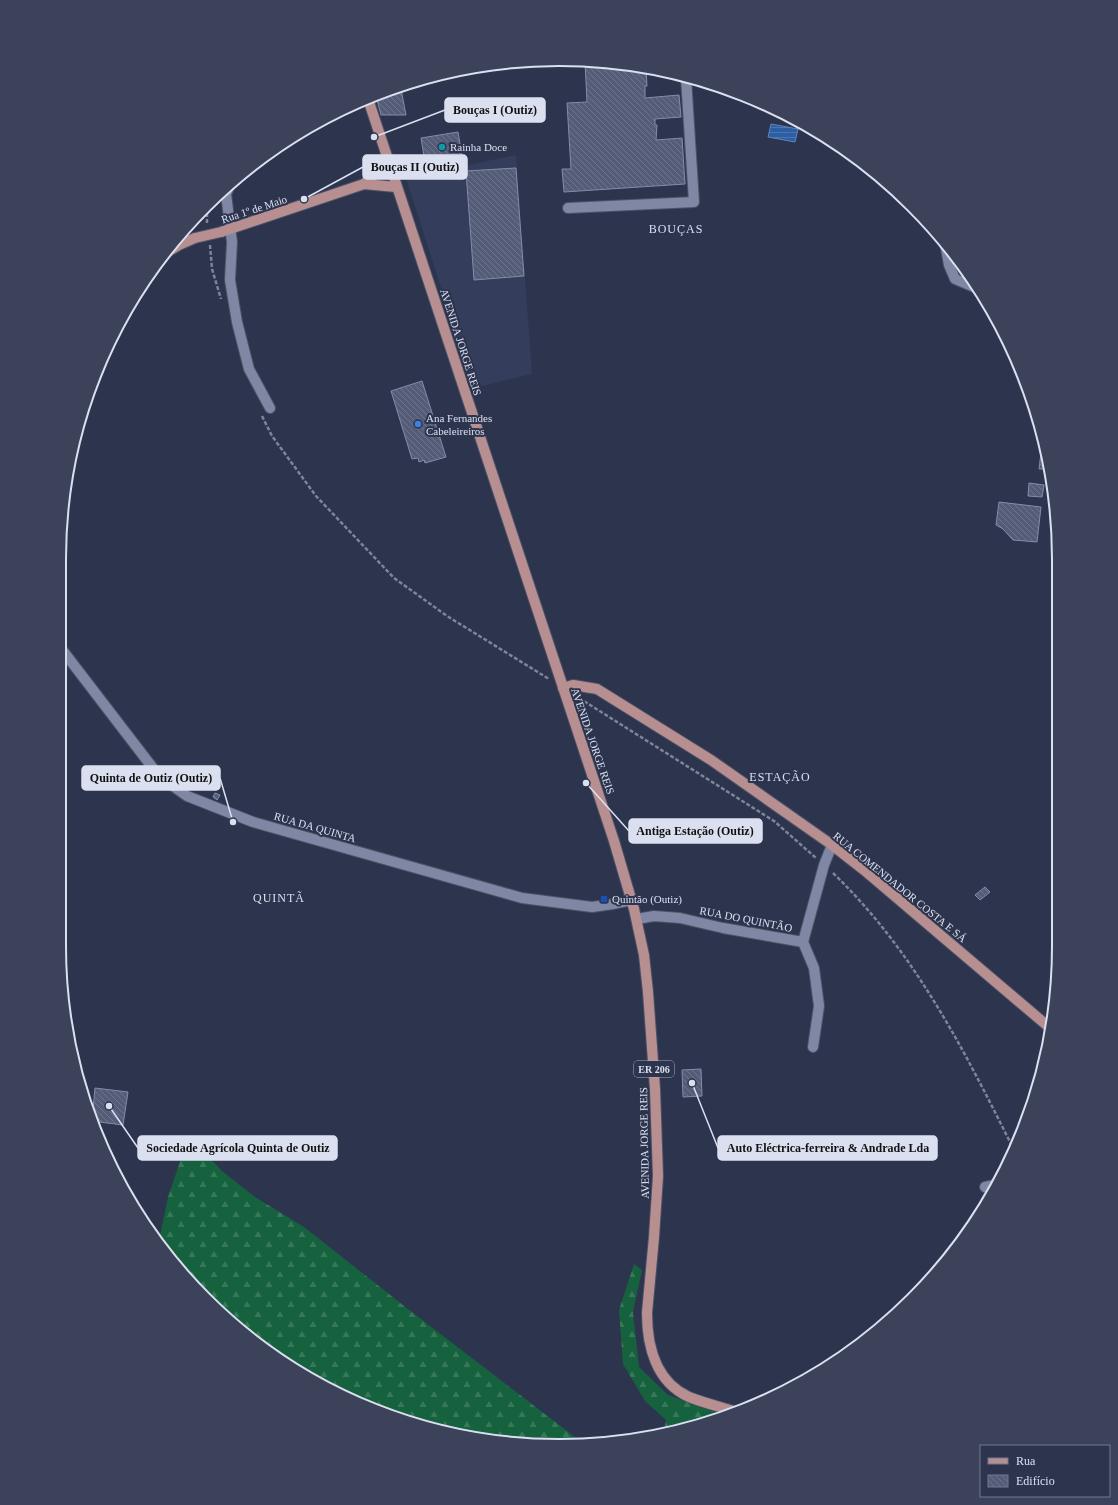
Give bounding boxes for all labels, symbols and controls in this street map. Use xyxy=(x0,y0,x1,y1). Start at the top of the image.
callout: Bouças I (Outiz) xyxy=(445,98,545,122)
text: Bouças I (Outiz) xyxy=(453,103,537,117)
place label: Rainha Doce xyxy=(450,141,507,153)
marker: Rainha Doce xyxy=(437,142,447,152)
callout: Bouças II (Outiz) xyxy=(363,155,467,179)
text: Bouças II (Outiz) xyxy=(371,160,459,174)
street label: Rua 1º de Maio xyxy=(220,193,289,225)
district label: BOUÇAS xyxy=(649,222,703,236)
street label: AVENIDA JORGE REIS xyxy=(438,287,484,397)
place label: Ana Fernandes Cabeleireiros xyxy=(426,412,492,437)
marker: Ana Fernandes Cabeleireiros xyxy=(413,419,423,429)
street label: AVENIDA JORGE REIS xyxy=(569,686,617,796)
callout: Quinta de Outiz (Outiz) xyxy=(82,766,220,790)
district label: ESTAÇÃO xyxy=(749,770,811,784)
text: Quinta de Outiz (Outiz) xyxy=(90,771,212,785)
street label: RUA DA QUINTA xyxy=(273,810,357,844)
callout: Antiga Estação (Outiz) xyxy=(629,819,762,843)
text: Antiga Estação (Outiz) xyxy=(636,824,754,838)
street label: RUA COMENDADOR COSTA E SÁ xyxy=(831,830,969,944)
district label: QUINTÃ xyxy=(253,891,305,905)
place label: Quintão (Outiz) xyxy=(612,893,682,906)
marker: Quintão (Outiz) xyxy=(599,894,609,904)
street label: RUA DO QUINTÃO xyxy=(699,904,793,934)
road number: ER 206 xyxy=(634,1061,674,1077)
street label: AVENIDA JORGE REIS xyxy=(637,1087,651,1199)
callout: Sociedade Agrícola Quinta de Outiz xyxy=(138,1136,337,1160)
callout: Auto Eléctrica-ferreira & Andrade Lda xyxy=(718,1136,937,1160)
text: Sociedade Agrícola Quinta de Outiz xyxy=(146,1141,330,1155)
text: Auto Eléctrica-ferreira & Andrade Lda xyxy=(727,1141,929,1155)
legend xyxy=(980,1445,1110,1497)
text: Rua xyxy=(1016,1454,1036,1468)
text: Edifício xyxy=(1016,1474,1055,1488)

